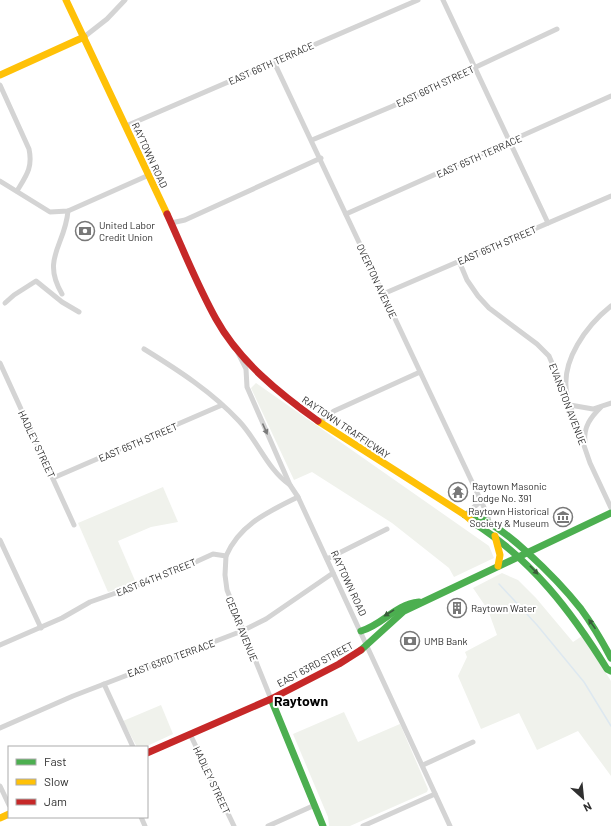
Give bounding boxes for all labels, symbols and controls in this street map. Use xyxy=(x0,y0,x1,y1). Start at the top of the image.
street label: EAST 66TH TERRACE xyxy=(227,39,315,87)
street label: EAST 66TH STREET xyxy=(394,63,476,109)
street label: RAYTOWN ROAD xyxy=(130,120,170,190)
street label: EAST 65TH TERRACE xyxy=(435,132,523,180)
place label: United Labor Credit Union xyxy=(99,219,155,243)
bank icon: United Labor Credit Union xyxy=(74,220,96,242)
street label: EAST 65TH STREET xyxy=(456,223,539,267)
street label: OVERTON AVENUE xyxy=(354,242,400,320)
street label: EVANSTON AVENUE xyxy=(547,361,589,447)
street label: RAYTOWN TRAFFICWAY xyxy=(300,393,392,461)
street label: HADLEY STREET xyxy=(16,408,58,480)
street label: EAST 65TH STREET xyxy=(97,420,180,464)
one-way arrow xyxy=(263,424,269,436)
place label: Raytown Masonic Lodge No. 391 xyxy=(472,480,547,504)
temple icon: Raytown Masonic Lodge No. 391 xyxy=(447,481,469,503)
place label: Raytown Historical Society & Museum xyxy=(468,505,549,529)
museum icon: Raytown Historical Society & Museum xyxy=(552,506,574,528)
street label: RAYTOWN ROAD xyxy=(329,548,369,618)
street label: EAST 64TH STREET xyxy=(114,555,198,599)
one-way arrow xyxy=(530,565,539,575)
street label: CEDAR AVENUE xyxy=(224,595,260,663)
building icon: Raytown Water xyxy=(446,597,468,619)
place label: Raytown Water xyxy=(471,602,536,614)
one-way arrow xyxy=(384,609,394,617)
one-way arrow xyxy=(588,619,596,629)
bank icon: UMB Bank xyxy=(399,630,421,652)
place label: UMB Bank xyxy=(424,635,468,647)
street label: EAST 63RD TERRACE xyxy=(126,637,216,679)
street label: EAST 63RD STREET xyxy=(275,639,356,689)
district label: Raytown xyxy=(274,692,328,709)
street label: HADLEY STREET xyxy=(191,744,233,816)
legend xyxy=(8,746,148,818)
text: Fast xyxy=(44,754,67,768)
text: Slow xyxy=(44,774,69,788)
north arrow xyxy=(563,778,603,818)
text: Jam xyxy=(44,794,67,808)
text: N xyxy=(582,800,594,815)

